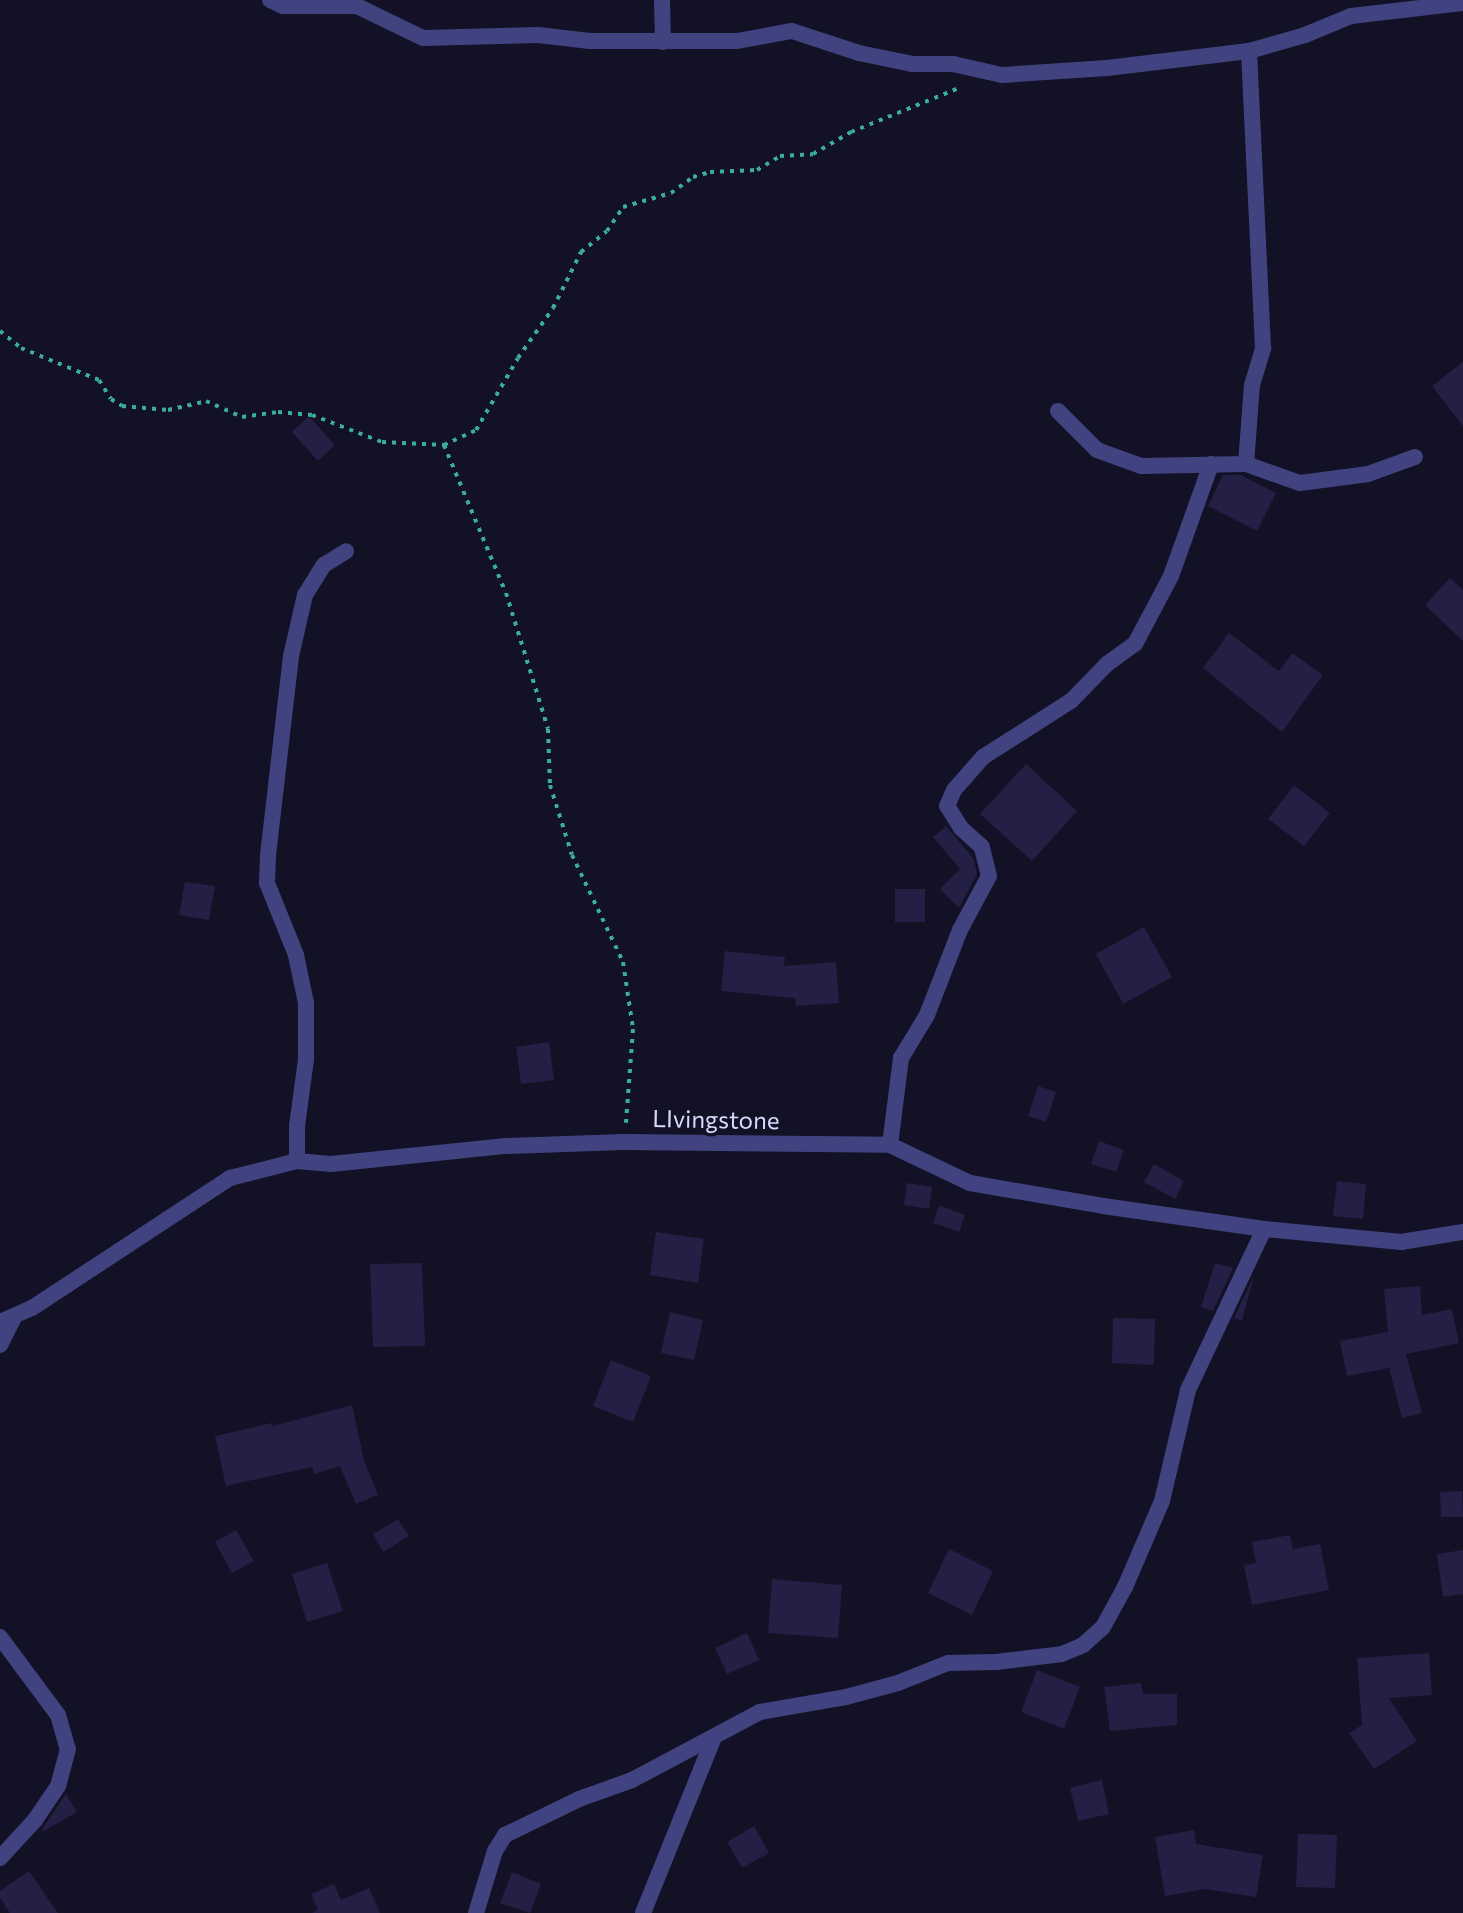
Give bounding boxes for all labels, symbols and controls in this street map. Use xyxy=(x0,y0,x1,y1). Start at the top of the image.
street label: LIvingstone xyxy=(652,1103,780,1135)

